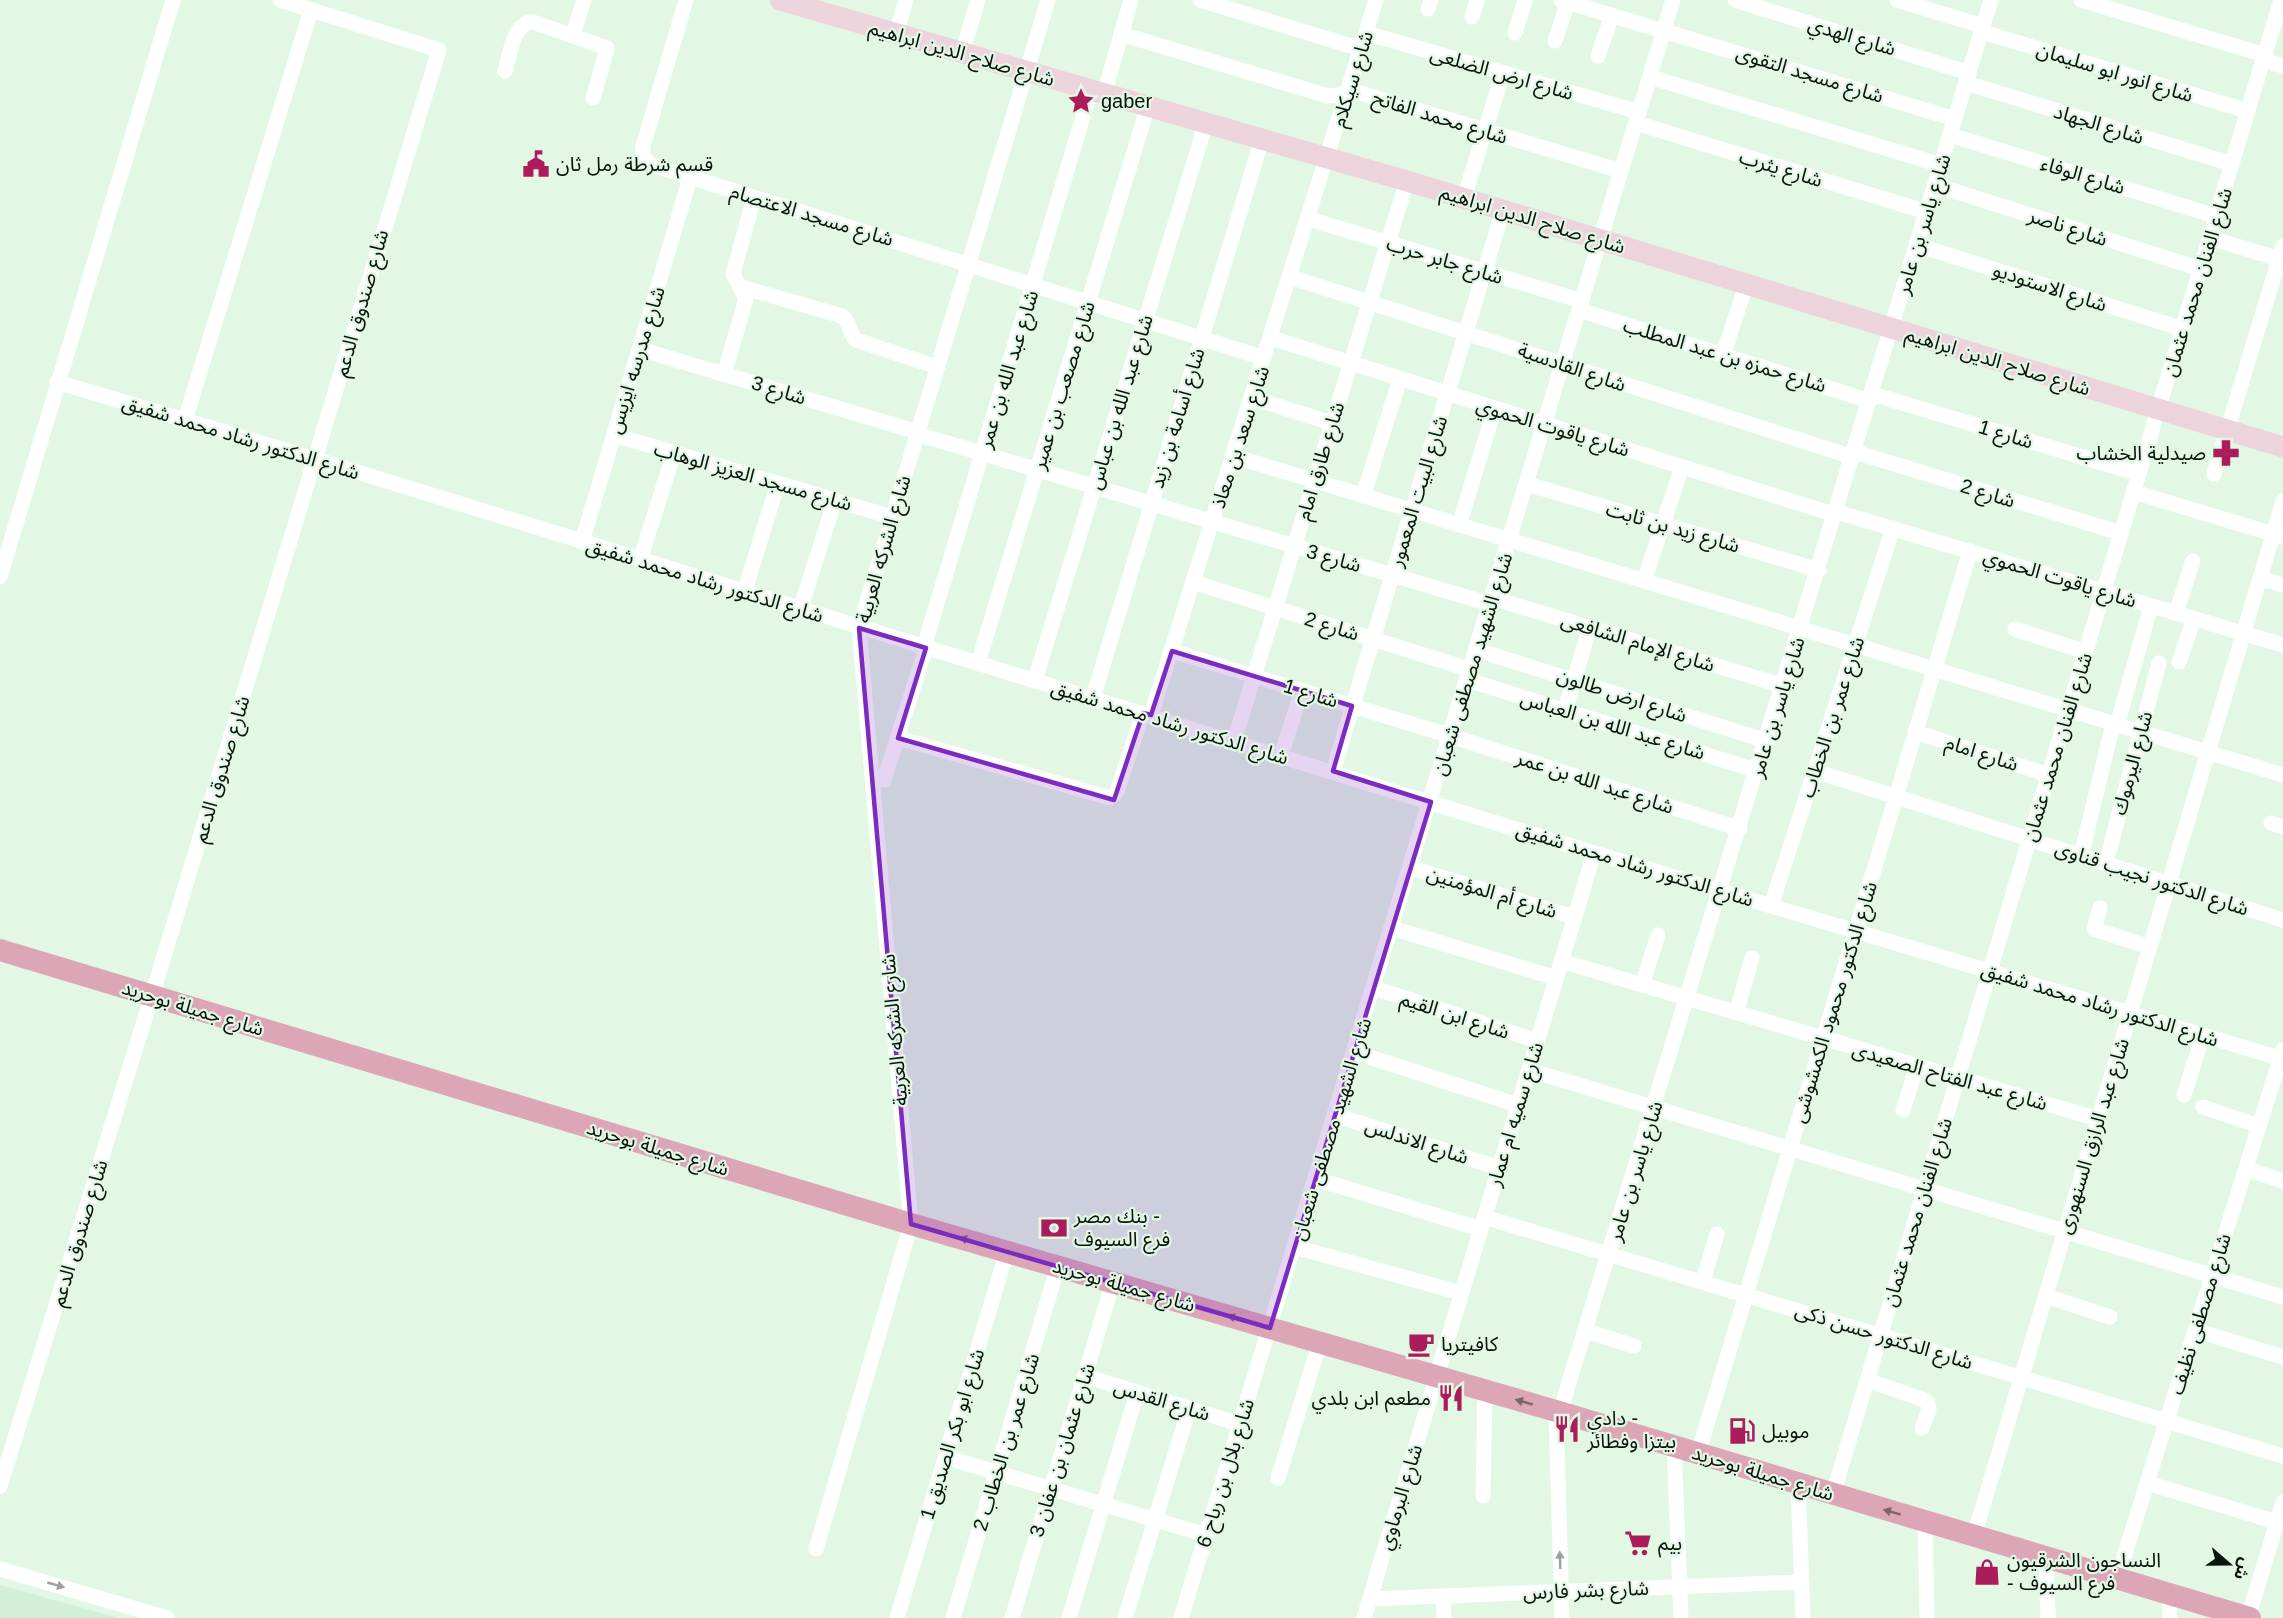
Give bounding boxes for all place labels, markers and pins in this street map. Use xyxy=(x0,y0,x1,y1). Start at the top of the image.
place icon: gaber xyxy=(1066,86,1096,116)
place label: gaber xyxy=(1101,90,1152,112)
public building icon: قسم شرطة رمل ثان xyxy=(521,149,551,179)
place label: قسم شرطة رمل ثان xyxy=(556,153,713,179)
pharmacy icon: صيدلية الخشاب xyxy=(2211,438,2241,468)
place label: صيدلية الخشاب xyxy=(2077,442,2206,464)
place label: بنك مصر - فرع السيوف xyxy=(1073,1205,1170,1254)
bank icon: بنك مصر - فرع السيوف xyxy=(1039,1213,1069,1243)
cafe icon: كافيتريا xyxy=(1406,1329,1436,1359)
place label: كافيتريا xyxy=(1441,1333,1499,1356)
restaurant icon: مطعم ابن بلدي xyxy=(1436,1383,1466,1413)
place label: مطعم ابن بلدي xyxy=(1312,1387,1431,1414)
place label: دادي - بيتزا وفطائر xyxy=(1586,1407,1676,1453)
restaurant icon: دادي - بيتزا وفطائر xyxy=(1552,1414,1582,1444)
fuel station icon: موبيل xyxy=(1727,1416,1757,1446)
place label: موبيل xyxy=(1762,1420,1809,1443)
supermarket icon: بيم xyxy=(1623,1528,1653,1558)
place label: بيم xyxy=(1658,1532,1682,1558)
place label: النساجون الشرقيون - فرع السيوف xyxy=(2007,1549,2161,1598)
shop icon: النساجون الشرقيون - فرع السيوف xyxy=(1972,1557,2002,1587)

